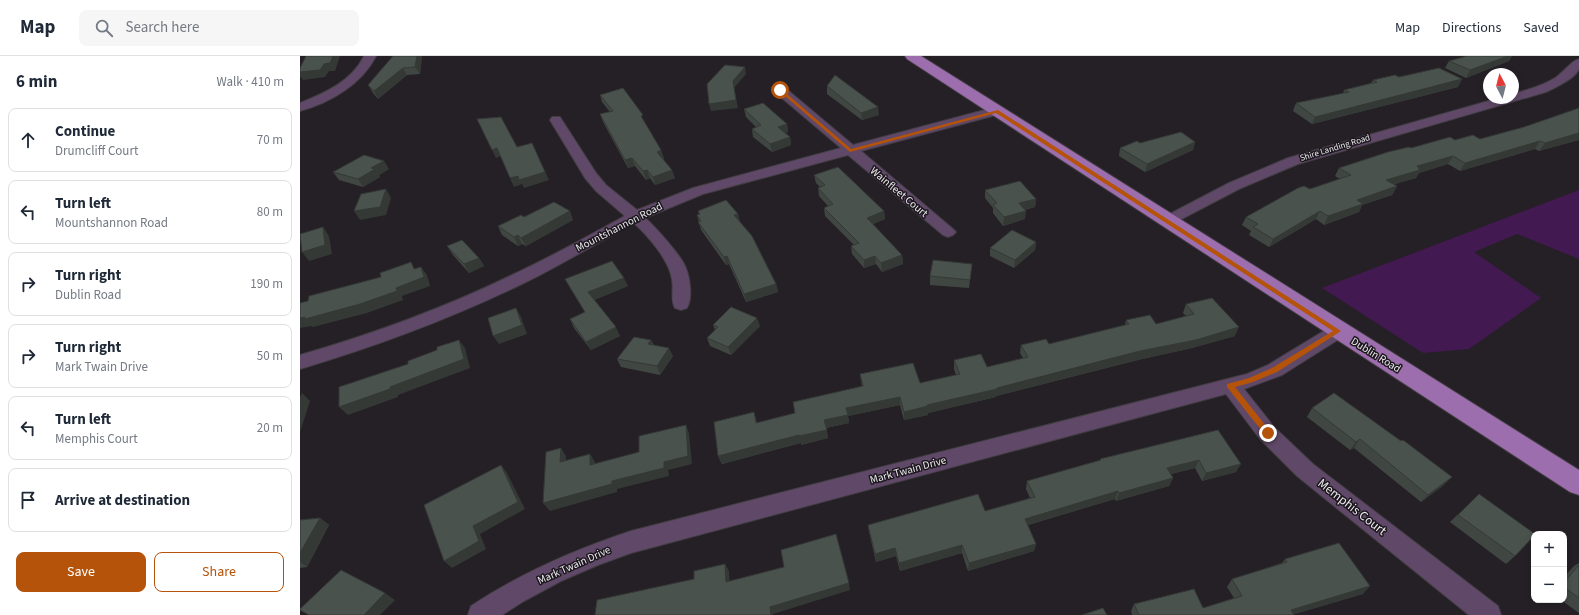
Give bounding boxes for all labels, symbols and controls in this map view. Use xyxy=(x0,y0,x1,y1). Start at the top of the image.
search box xyxy=(79,10,359,46)
text: Map xyxy=(20,14,55,41)
icon: search xyxy=(93,17,115,39)
text: Search here xyxy=(125,17,199,38)
text: Map xyxy=(1395,18,1420,38)
text: Directions xyxy=(1442,18,1501,38)
text: Saved xyxy=(1523,18,1559,38)
north arrow xyxy=(1483,68,1519,104)
text: 6 min xyxy=(16,70,57,94)
text: Walk · 410 m xyxy=(216,73,284,91)
route start xyxy=(771,81,789,99)
text: Continue xyxy=(55,121,115,142)
icon: ahead xyxy=(17,129,39,151)
text: 70 m xyxy=(257,131,283,149)
street label: Shire Landing Road xyxy=(1298,131,1372,165)
text: Drumcliff Court xyxy=(55,142,138,160)
street label: Wainfleet Court xyxy=(867,163,931,221)
text: Turn left xyxy=(55,193,111,214)
street label: Mountshannon Road xyxy=(573,199,665,255)
icon: left xyxy=(17,201,39,223)
text: 80 m xyxy=(257,203,283,221)
text: Mountshannon Road xyxy=(55,214,168,232)
text: Turn right xyxy=(55,265,121,286)
icon: right xyxy=(17,273,39,295)
text: 190 m xyxy=(250,275,283,293)
text: Dublin Road xyxy=(55,286,121,304)
street label: Dublin Road xyxy=(1348,334,1404,376)
text: Turn right xyxy=(55,337,121,358)
icon: right xyxy=(17,345,39,367)
text: 50 m xyxy=(257,347,283,365)
text: Mark Twain Drive xyxy=(55,358,148,376)
text: Turn left xyxy=(55,409,111,430)
icon: left xyxy=(17,417,39,439)
text: 20 m xyxy=(257,419,283,437)
route end xyxy=(1259,424,1277,442)
text: Memphis Court xyxy=(55,430,138,448)
street label: Mark Twain Drive xyxy=(868,452,948,487)
street label: Memphis Court xyxy=(1314,474,1391,540)
icon: arrive xyxy=(17,489,39,511)
text: Arrive at destination xyxy=(55,490,190,511)
map controls xyxy=(1531,531,1567,603)
button: + xyxy=(1531,531,1567,567)
street label: Mark Twain Drive xyxy=(535,542,613,588)
button: Save xyxy=(16,552,146,592)
button: Share xyxy=(154,552,284,592)
button: − xyxy=(1531,567,1567,603)

